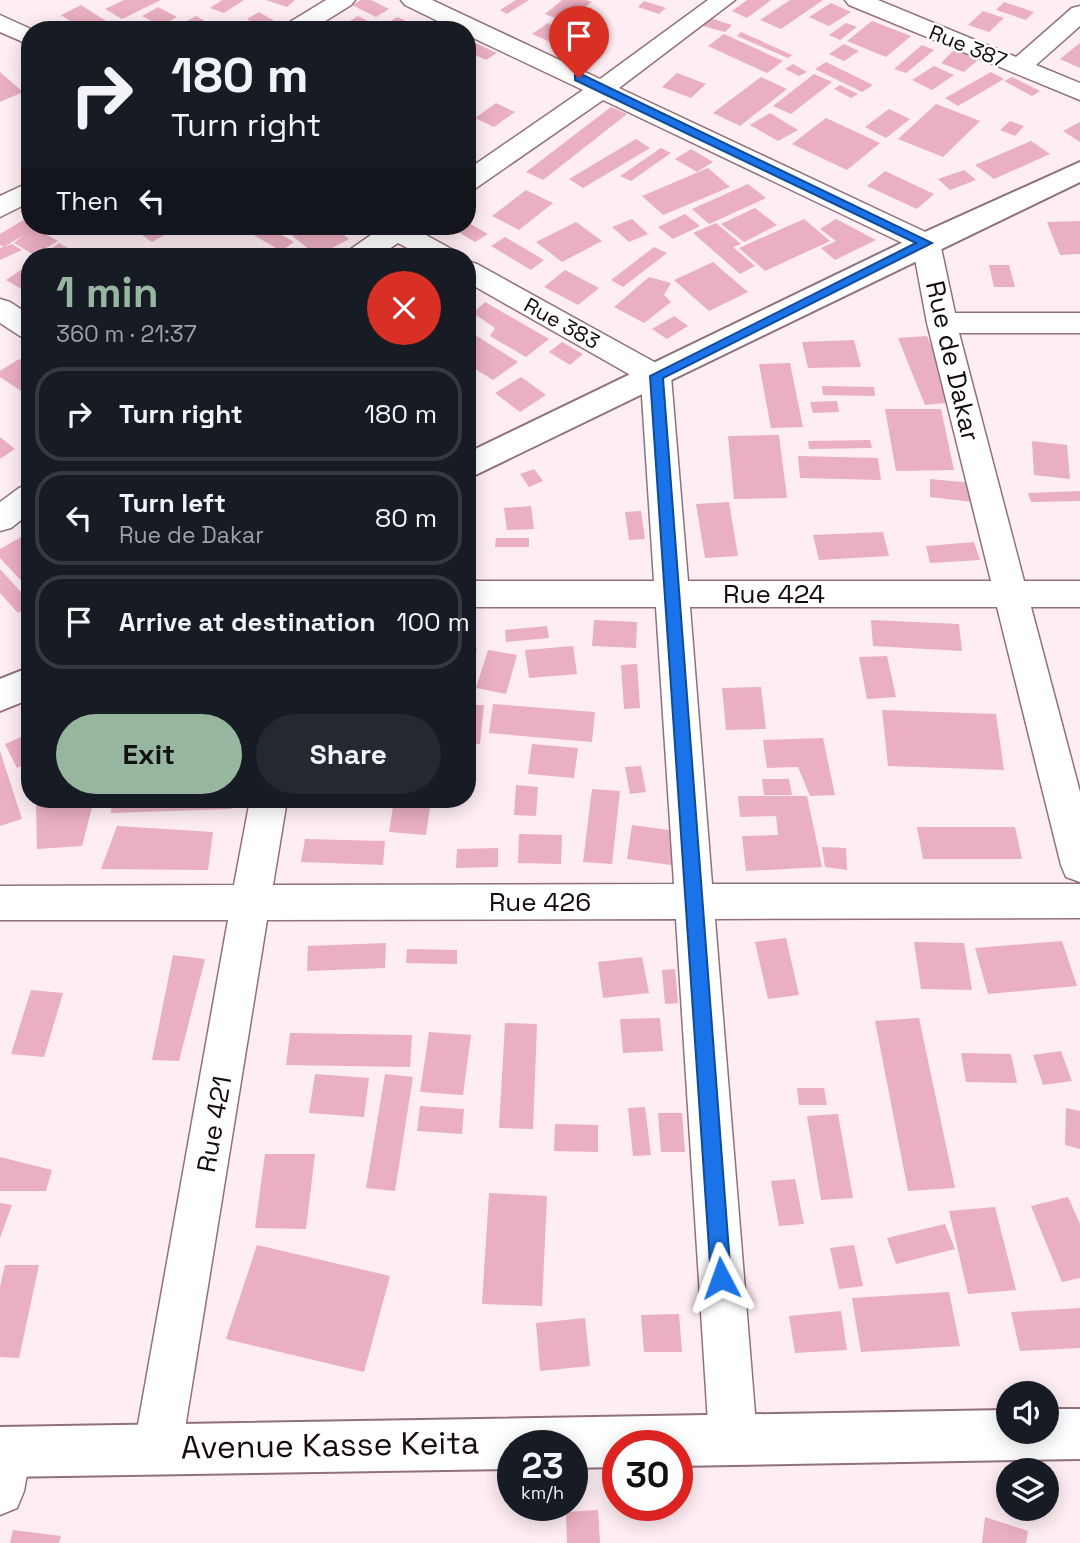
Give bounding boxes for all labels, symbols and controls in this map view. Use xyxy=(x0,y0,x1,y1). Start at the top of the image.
pin xyxy=(549,6,609,78)
icon: arrive xyxy=(560,17,598,55)
street label: Rue 387 xyxy=(925,18,1011,74)
text: 180 m xyxy=(171,44,309,106)
icon: right xyxy=(56,49,147,140)
text: Turn right xyxy=(171,105,321,145)
icon: left xyxy=(133,182,171,220)
text: Then xyxy=(56,184,119,218)
text: 1 min xyxy=(56,266,159,319)
button: close xyxy=(367,271,441,345)
street label: Rue de Dakar xyxy=(918,277,988,445)
street label: Rue 383 xyxy=(519,291,605,355)
text: 360 m · 21:37 xyxy=(56,319,197,349)
icon: right xyxy=(60,395,98,433)
text: Turn right xyxy=(119,397,243,431)
text: 180 m xyxy=(364,397,437,431)
text: Turn left xyxy=(119,486,226,520)
icon: left xyxy=(60,499,98,537)
text: 80 m xyxy=(375,501,437,535)
text: Rue de Dakar xyxy=(119,520,264,550)
street label: Rue 424 xyxy=(723,577,825,611)
icon: arrive xyxy=(60,603,98,641)
text: Arrive at destination xyxy=(119,605,376,639)
text: 100 m xyxy=(397,605,470,639)
button: Exit xyxy=(56,714,242,794)
button: Share xyxy=(256,714,441,794)
street label: Rue 426 xyxy=(489,885,591,919)
street label: Rue 421 xyxy=(189,1073,239,1175)
position arrow xyxy=(684,1241,758,1315)
map controls xyxy=(996,1381,1059,1521)
button: sound xyxy=(996,1381,1059,1444)
street label: Avenue Kasse Keita xyxy=(180,1422,480,1468)
speed limit sign: 30 xyxy=(602,1430,693,1521)
text: 23 xyxy=(521,1444,564,1488)
button: layers xyxy=(996,1458,1059,1521)
text: km/h xyxy=(521,1481,564,1504)

